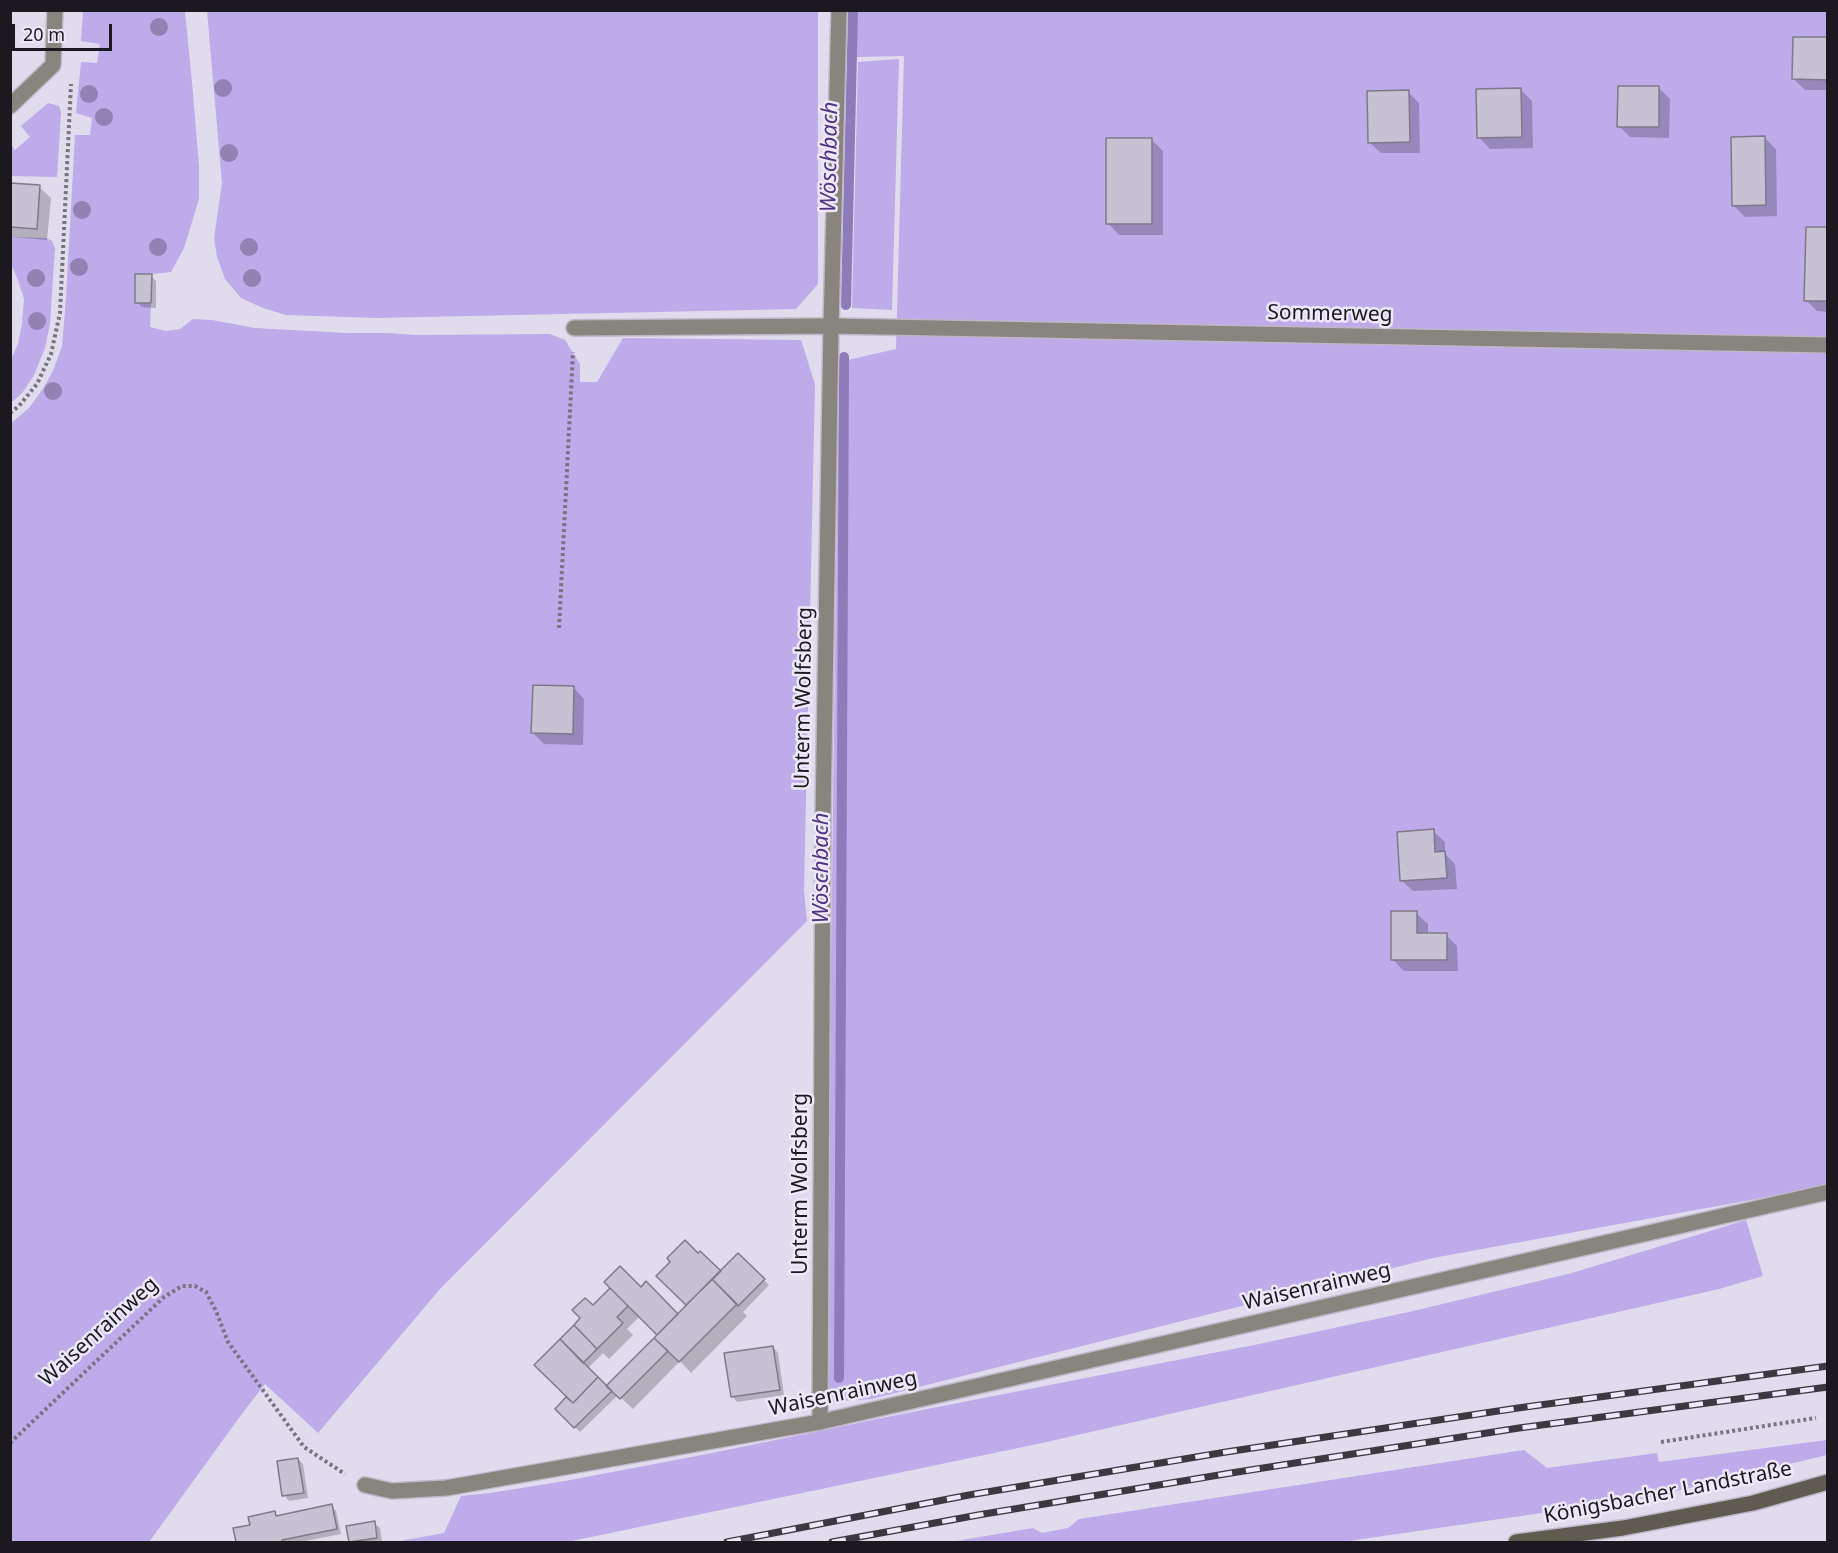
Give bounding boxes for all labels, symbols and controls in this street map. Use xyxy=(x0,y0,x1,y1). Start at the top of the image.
scale bar xyxy=(15,12,116,50)
text: 20 m xyxy=(23,22,65,46)
water label: Wöschbach xyxy=(816,101,844,213)
street label: Sommerweg xyxy=(1267,300,1393,328)
street label: Unterm Wolfsberg xyxy=(790,607,818,789)
water label: Wöschbach xyxy=(809,813,835,923)
street label: Unterm Wolfsberg xyxy=(788,1093,814,1275)
street label: Waisenrainweg xyxy=(1241,1258,1393,1316)
street label: Waisenrainweg xyxy=(35,1272,163,1392)
street label: Waisenrainweg xyxy=(767,1366,919,1422)
street label: Königsbacher Landstraße xyxy=(1542,1457,1794,1529)

